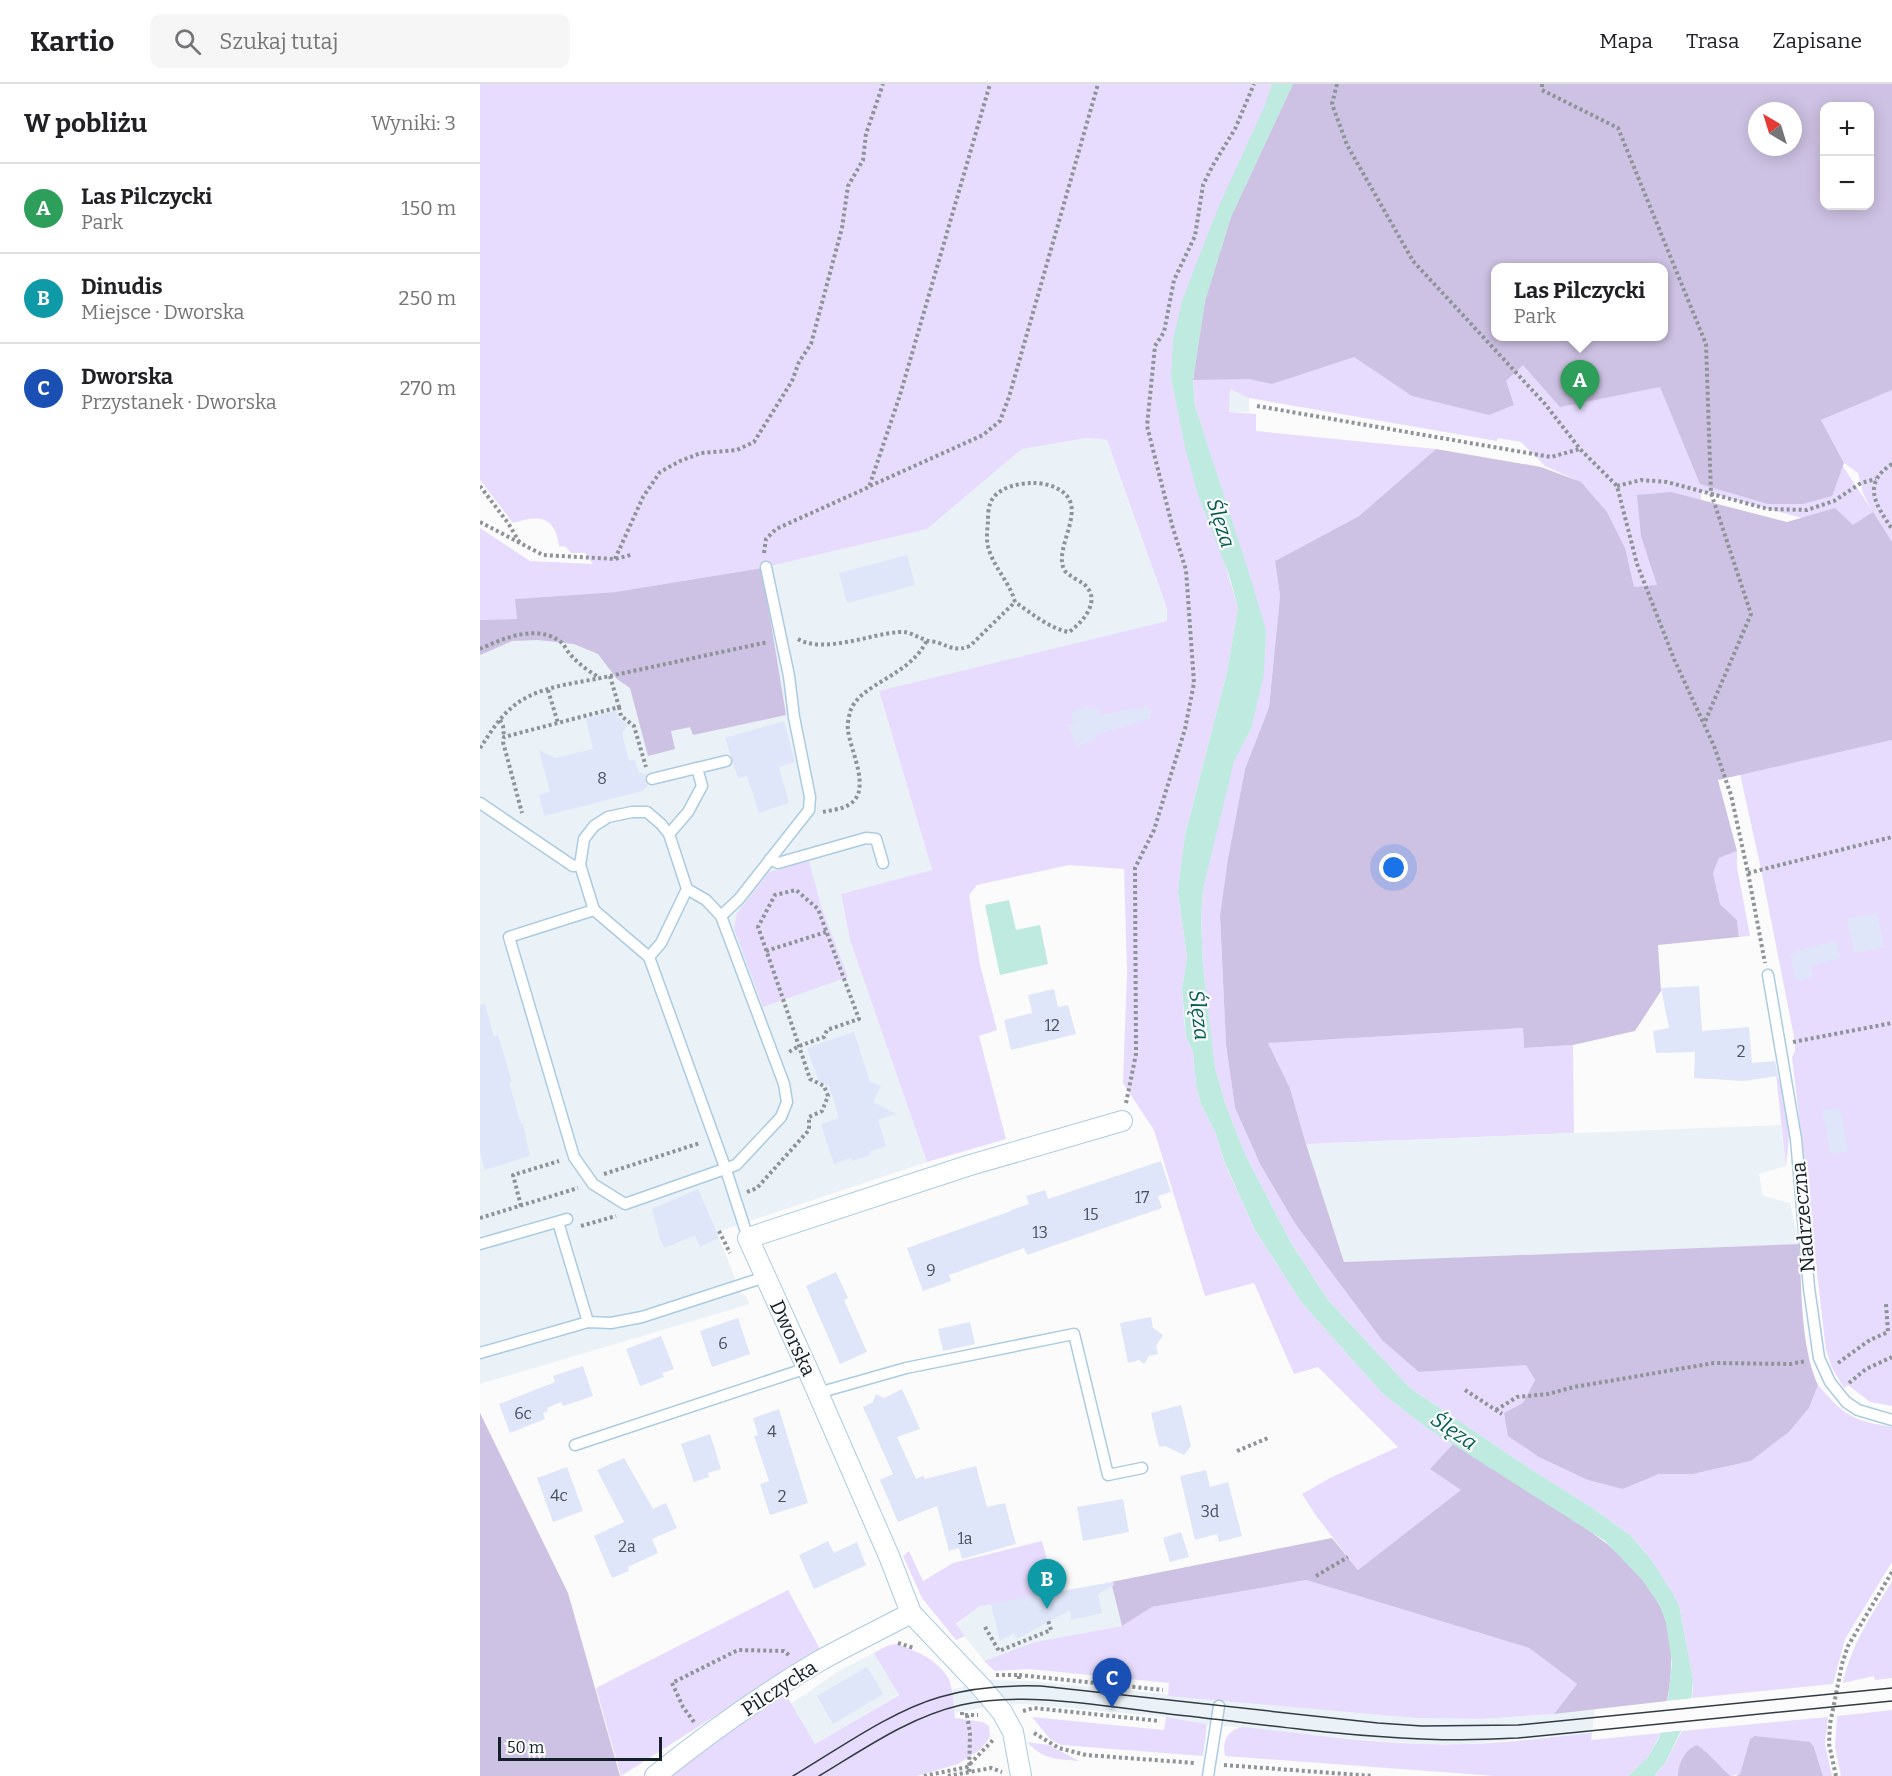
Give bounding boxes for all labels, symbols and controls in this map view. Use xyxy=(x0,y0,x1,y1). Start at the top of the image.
search box xyxy=(150,14,570,68)
text: Kartio xyxy=(30,25,114,58)
icon: search xyxy=(171,25,204,58)
text: Szukaj tutaj xyxy=(219,28,338,55)
text: Mapa xyxy=(1599,28,1653,54)
text: Trasa xyxy=(1686,28,1739,54)
text: Zapisane xyxy=(1772,28,1862,54)
north arrow xyxy=(1748,102,1802,156)
map controls xyxy=(1820,102,1874,210)
button: + xyxy=(1820,102,1874,156)
text: W pobliżu xyxy=(24,108,147,139)
text: Wyniki: 3 xyxy=(371,111,456,135)
button: − xyxy=(1820,156,1874,210)
text: Las Pilczycki xyxy=(81,183,212,210)
text: A xyxy=(36,196,51,220)
text: 150 m xyxy=(401,196,456,220)
text: Park xyxy=(81,210,123,234)
popup xyxy=(1491,263,1668,341)
text: Dinudis xyxy=(81,273,163,300)
text: Las Pilczycki xyxy=(1514,277,1645,304)
text: B xyxy=(37,286,50,310)
text: 250 m xyxy=(399,286,456,310)
text: Miejsce · Dworska xyxy=(81,300,244,324)
text: Park xyxy=(1514,304,1556,328)
pin: A xyxy=(1560,360,1600,410)
text: Dworska xyxy=(81,363,173,390)
text: C xyxy=(37,376,50,400)
text: 270 m xyxy=(400,376,456,400)
text: Przystanek · Dworska xyxy=(81,390,277,414)
water label: Ślęza xyxy=(1201,495,1241,551)
house number: 8 xyxy=(597,769,607,788)
your location xyxy=(1379,853,1408,882)
water label: Ślęza xyxy=(1183,988,1215,1042)
house number: 12 xyxy=(1044,1016,1060,1035)
house number: 2 xyxy=(1737,1042,1745,1061)
street label: Nadrzeczna xyxy=(1786,1161,1820,1273)
house number: 17 xyxy=(1135,1188,1149,1207)
house number: 15 xyxy=(1083,1205,1099,1224)
house number: 13 xyxy=(1032,1223,1048,1242)
house number: 9 xyxy=(926,1261,936,1280)
street label: Dworska xyxy=(765,1296,821,1380)
house number: 6 xyxy=(718,1334,728,1353)
house number: 6c xyxy=(514,1404,532,1423)
water label: Ślęza xyxy=(1426,1406,1482,1456)
house number: 4 xyxy=(767,1422,777,1441)
house number: 4c xyxy=(550,1486,568,1505)
house number: 2 xyxy=(778,1487,786,1506)
house number: 3d xyxy=(1201,1502,1220,1521)
house number: 1a xyxy=(957,1529,973,1548)
house number: 2a xyxy=(618,1537,636,1556)
pin: B xyxy=(1028,1560,1066,1609)
street label: Pilczycka xyxy=(737,1655,821,1721)
pin: C xyxy=(1092,1658,1132,1708)
scale bar xyxy=(498,1734,662,1762)
text: 50 m xyxy=(507,1738,544,1757)

